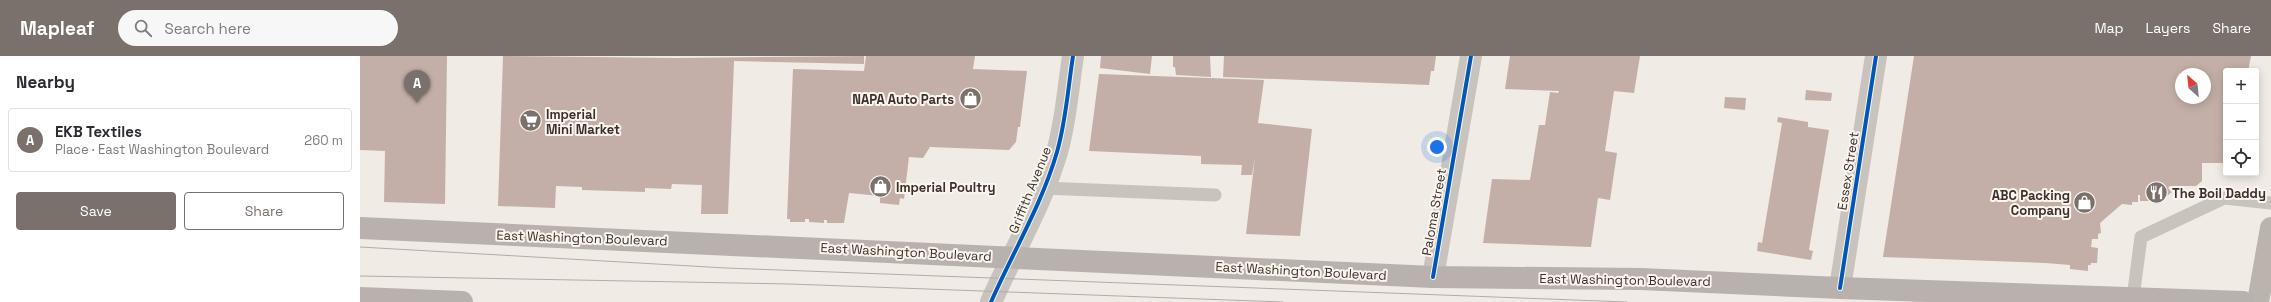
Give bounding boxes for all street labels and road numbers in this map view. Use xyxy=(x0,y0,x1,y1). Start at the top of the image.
street label: Essex Street xyxy=(1833,131,1863,211)
street label: Griffith Avenue xyxy=(1005,144,1055,236)
street label: Paloma Street xyxy=(1418,167,1450,257)
street label: East Washington Boulevard xyxy=(496,227,668,249)
street label: East Washington Boulevard xyxy=(820,239,992,265)
street label: East Washington Boulevard xyxy=(1215,258,1387,284)
street label: East Washington Boulevard xyxy=(1539,270,1711,290)

